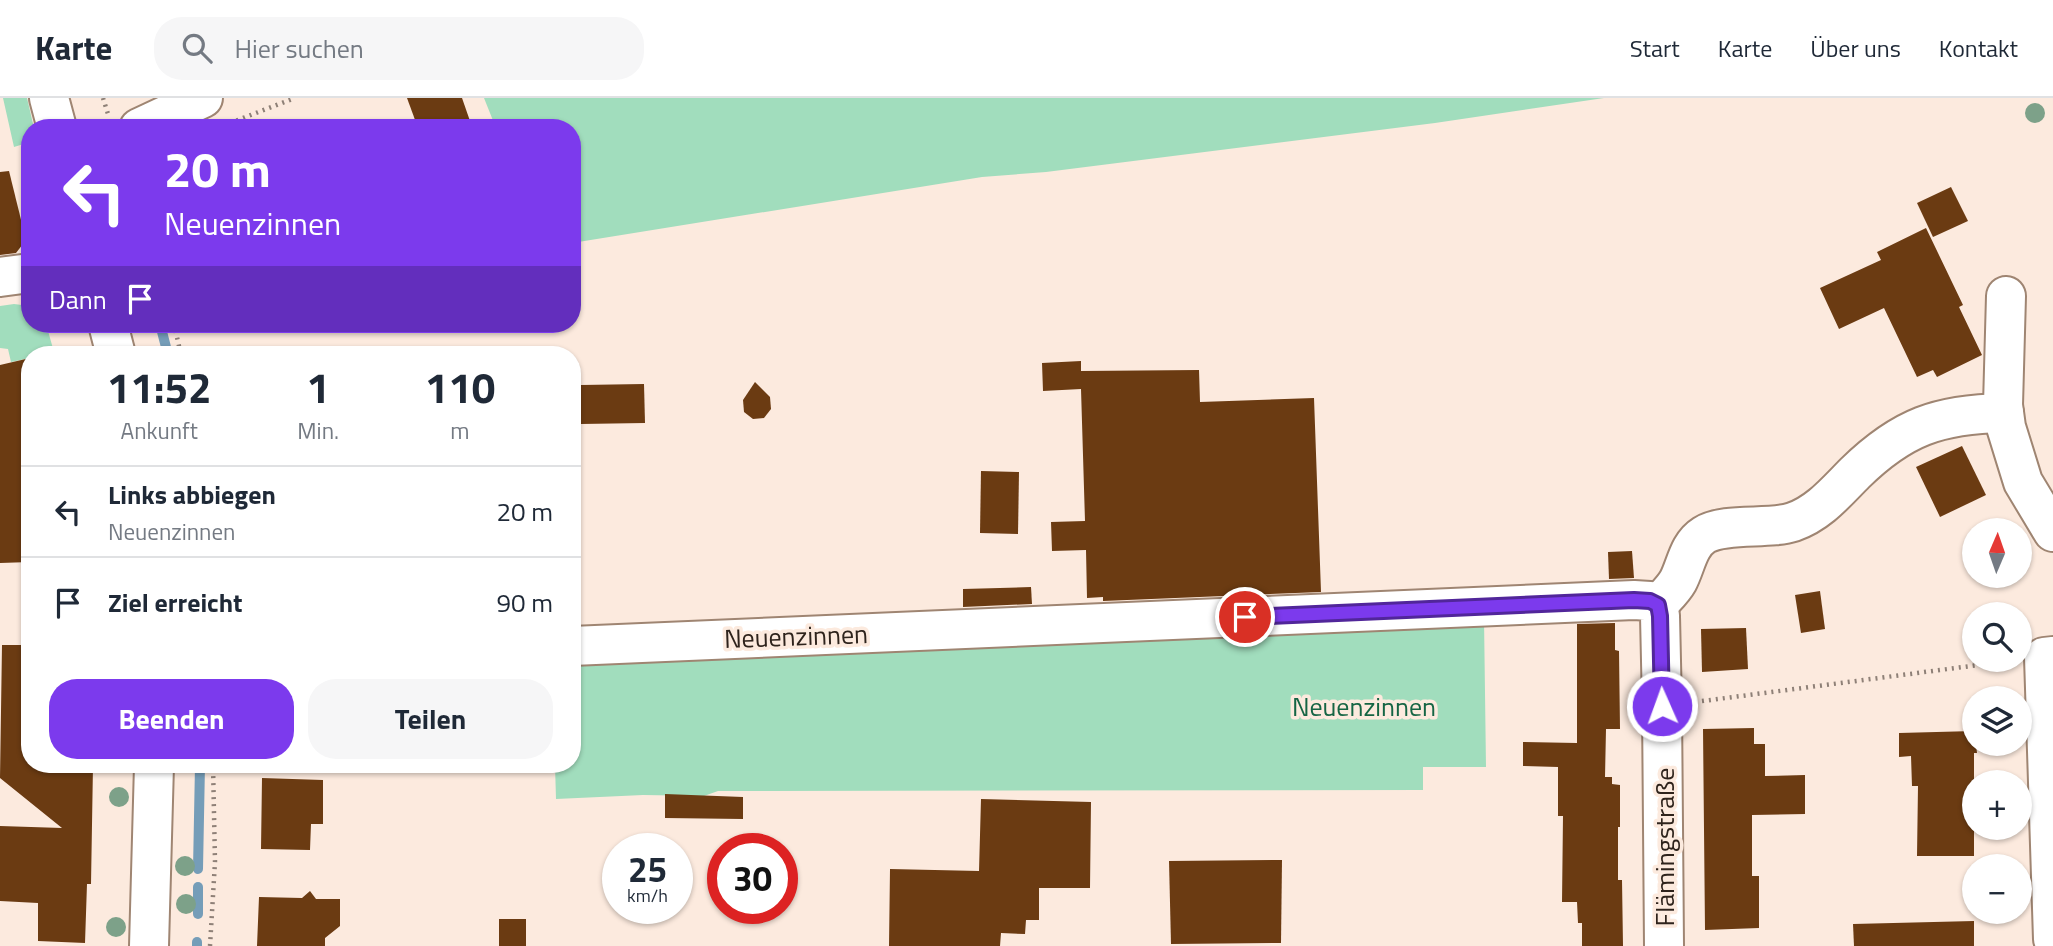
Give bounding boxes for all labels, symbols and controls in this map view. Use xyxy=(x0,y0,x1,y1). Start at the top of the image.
search box xyxy=(154,17,644,80)
text: Karte xyxy=(35,23,112,73)
icon: search xyxy=(178,29,216,67)
text: Hier suchen xyxy=(234,29,364,68)
text: Start xyxy=(1630,30,1680,66)
text: Karte xyxy=(1718,30,1772,66)
text: Über uns xyxy=(1810,30,1901,66)
text: Kontakt xyxy=(1939,30,2018,66)
text: 20 m xyxy=(164,131,271,206)
icon: left xyxy=(49,147,140,238)
text: Neuenzinnen xyxy=(164,199,341,247)
text: Dann xyxy=(49,280,107,319)
icon: arrive xyxy=(121,280,159,318)
text: 11:52 xyxy=(107,355,212,419)
text: 1 xyxy=(306,355,330,419)
text: 110 xyxy=(425,355,495,419)
text: Ankunft xyxy=(120,413,198,448)
text: Min. xyxy=(297,413,339,448)
text: m xyxy=(450,413,470,448)
text: Links abbiegen xyxy=(108,475,276,514)
text: 20 m xyxy=(496,492,553,531)
icon: left xyxy=(49,493,87,531)
text: Neuenzinnen xyxy=(108,514,235,549)
north arrow xyxy=(1962,518,2032,588)
map controls xyxy=(1962,518,2032,924)
text: Ziel erreicht xyxy=(108,583,243,622)
text: 90 m xyxy=(496,583,553,622)
icon: arrive xyxy=(49,584,87,622)
pin xyxy=(1215,587,1275,647)
icon: arrive xyxy=(1226,598,1264,636)
button: search xyxy=(1962,602,2032,672)
street label: Neuenzinnen xyxy=(723,614,869,658)
position arrow xyxy=(1625,669,1699,743)
button: Beenden xyxy=(49,679,294,759)
button: Teilen xyxy=(308,679,553,759)
button: layers xyxy=(1962,686,2032,756)
park label: Neuenzinnen xyxy=(1292,687,1436,726)
street label: Flämingstraße xyxy=(1645,768,1684,926)
button: + xyxy=(1962,770,2032,840)
speed limit sign: 30 xyxy=(707,833,798,924)
text: 25 xyxy=(628,842,667,896)
button: − xyxy=(1962,854,2032,924)
text: km/h xyxy=(627,882,668,909)

